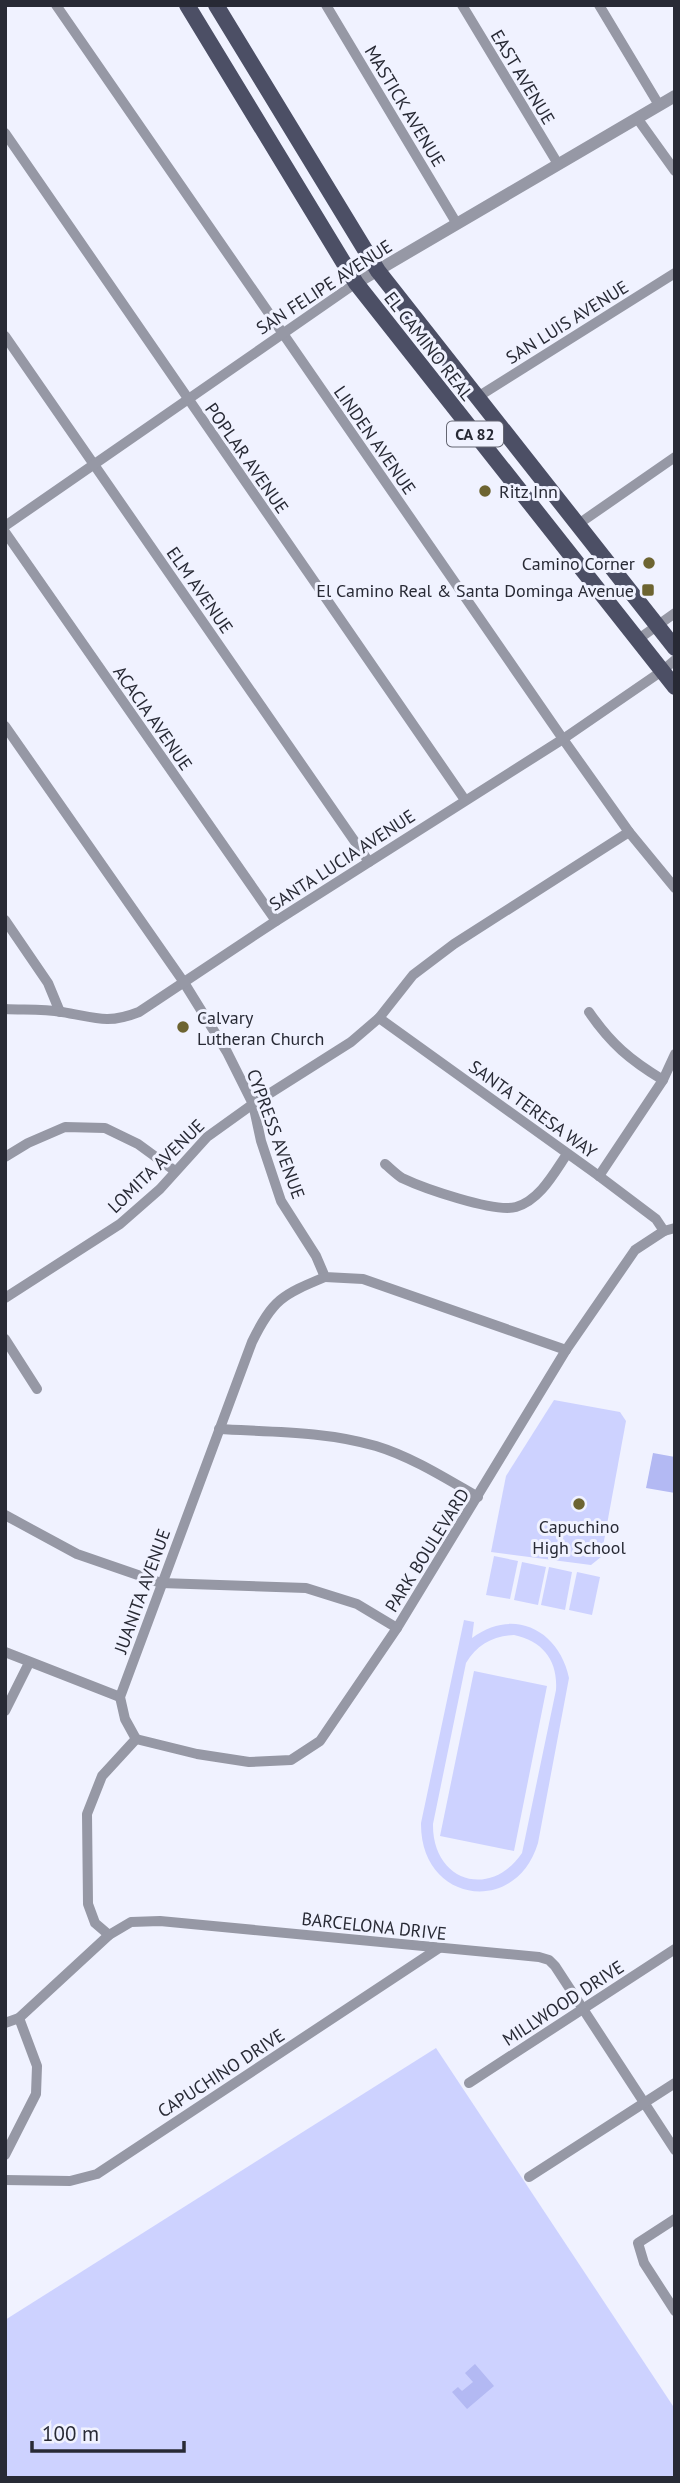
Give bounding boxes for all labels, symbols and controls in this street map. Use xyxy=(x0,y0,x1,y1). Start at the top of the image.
street label: EAST AVENUE xyxy=(486,26,560,128)
street label: MASTICK AVENUE xyxy=(360,41,450,171)
street label: SAN FELIPE AVENUE xyxy=(252,234,396,340)
street label: SAN LUIS AVENUE xyxy=(501,275,633,369)
street label: EL CAMINO REAL xyxy=(379,287,479,405)
street label: LINDEN AVENUE xyxy=(329,381,421,499)
street label: POPLAR AVENUE xyxy=(200,398,294,518)
road number: CA 82 xyxy=(447,422,503,446)
place label: Ritz Inn xyxy=(499,480,558,503)
marker: Ritz Inn xyxy=(477,483,493,499)
street label: ELM AVENUE xyxy=(162,542,238,638)
place label: Camino Corner xyxy=(522,552,635,575)
marker: Camino Corner xyxy=(641,555,657,571)
place label: El Camino Real & Santa Dominga Avenue xyxy=(316,579,634,602)
marker: El Camino Real & Santa Dominga Avenue xyxy=(640,582,656,598)
street label: ACACIA AVENUE xyxy=(108,661,198,775)
street label: SANTA LUCIA AVENUE xyxy=(265,804,419,916)
place label: Calvary Lutheran Church xyxy=(197,1006,324,1050)
marker: Calvary Lutheran Church xyxy=(175,1019,191,1035)
street label: SANTA TERESA WAY xyxy=(465,1055,601,1163)
street label: CYPRESS AVENUE xyxy=(242,1066,310,1202)
street label: LOMITA AVENUE xyxy=(103,1114,209,1218)
street label: PARK BOULEVARD xyxy=(380,1484,474,1616)
marker: Capuchino High School xyxy=(571,1496,587,1512)
place label: Capuchino High School xyxy=(532,1515,626,1559)
street label: JUANITA AVENUE xyxy=(108,1526,175,1657)
street label: BARCELONA DRIVE xyxy=(300,1907,448,1945)
street label: MILLWOOD DRIVE xyxy=(498,1955,628,2051)
street label: CAPUCHINO DRIVE xyxy=(153,2023,289,2123)
scale bar xyxy=(32,2410,184,2454)
text: 100 m xyxy=(42,2420,99,2447)

